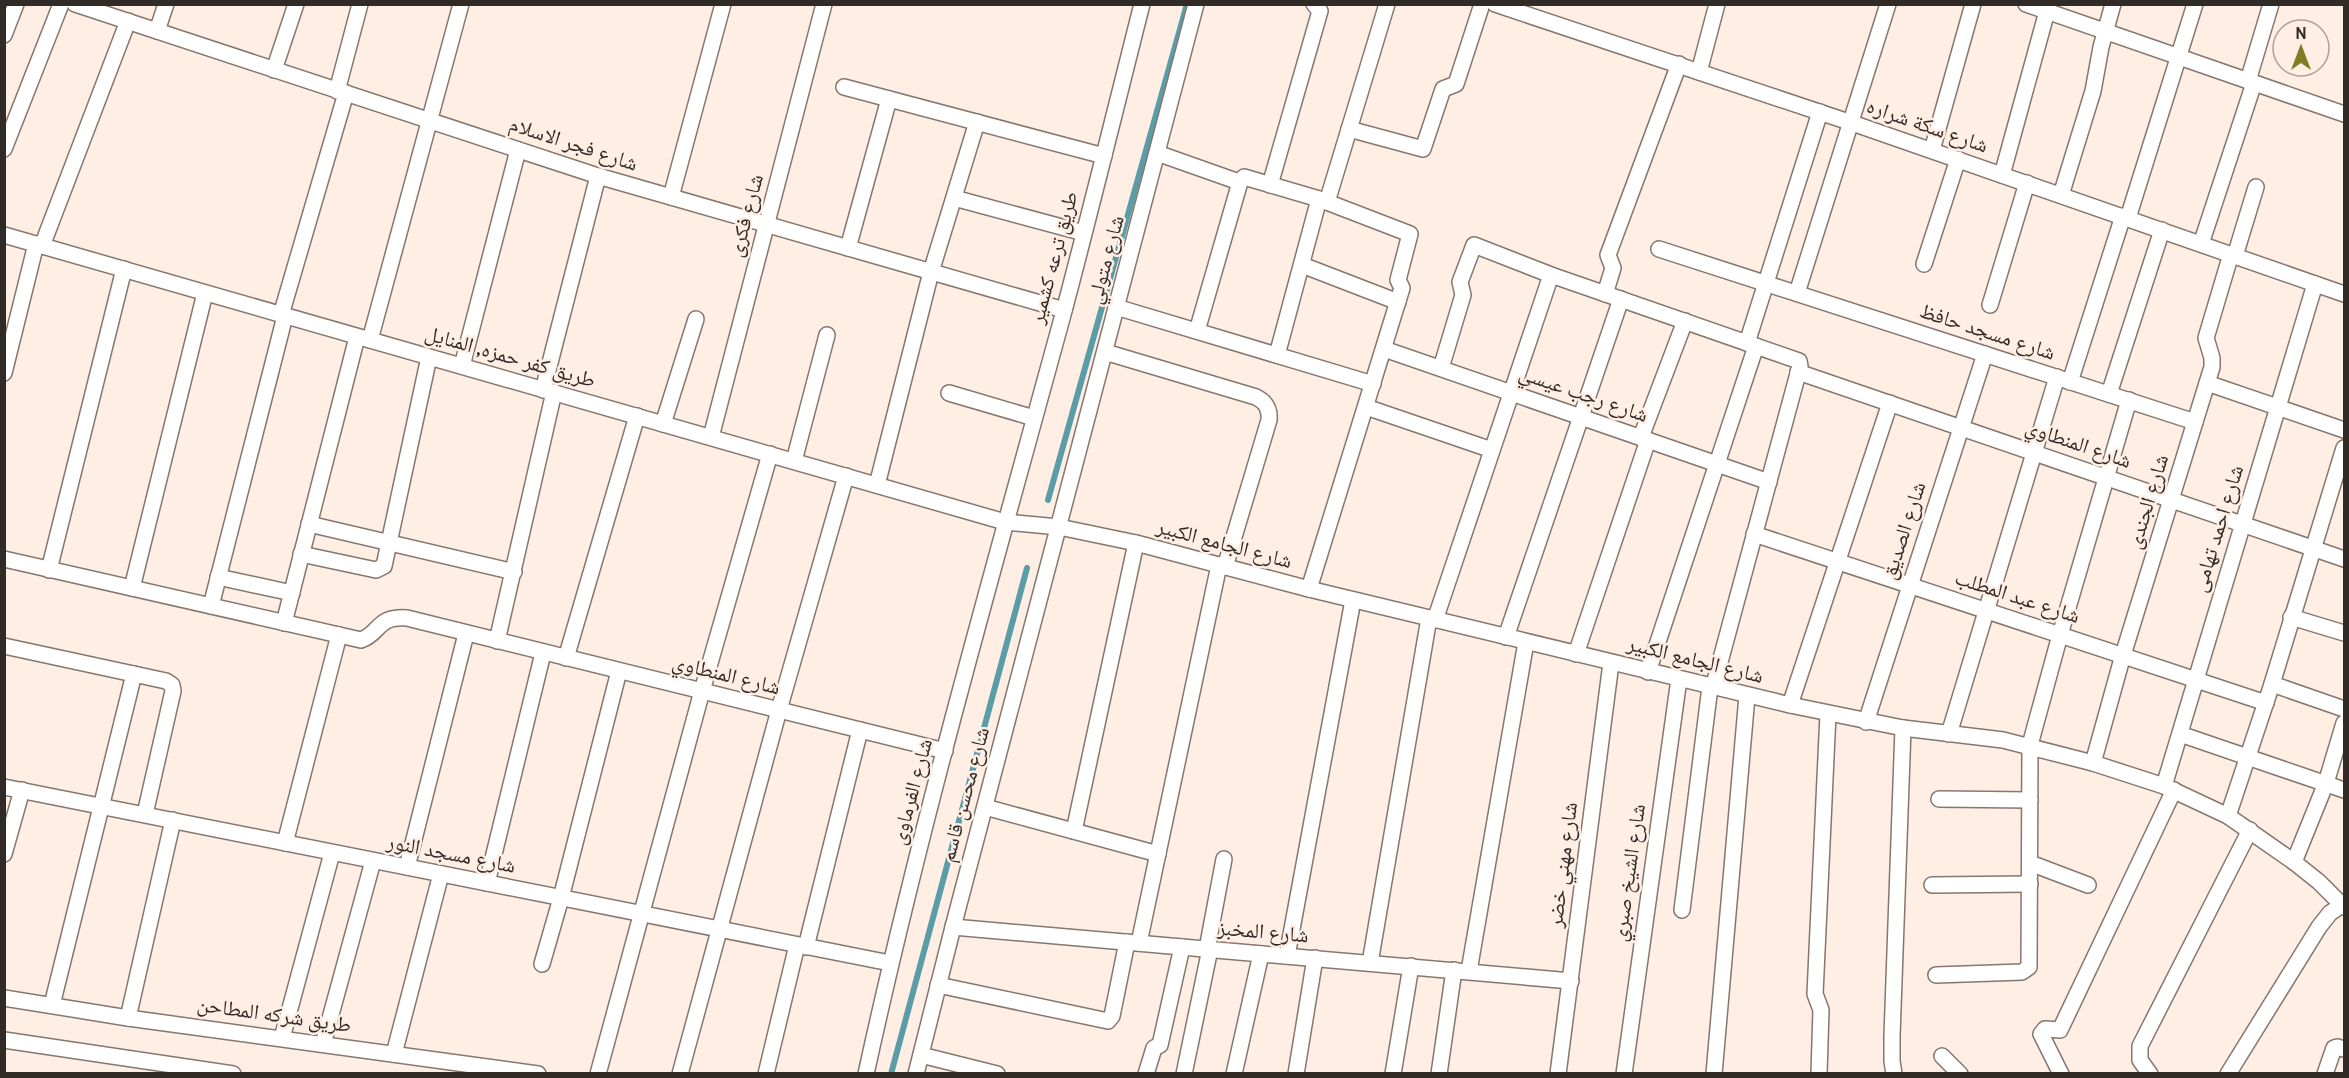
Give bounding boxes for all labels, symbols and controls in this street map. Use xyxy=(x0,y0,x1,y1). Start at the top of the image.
north arrow xyxy=(2271,18,2331,78)
text: N xyxy=(2295,25,2307,45)
street label: شارع سكة شراره xyxy=(1863,94,1991,160)
street label: شارع فجر الاسلام xyxy=(505,111,641,179)
street label: شارع فكرى xyxy=(723,172,771,260)
street label: طريق ترعه كشمير xyxy=(1024,189,1086,328)
street label: شارع متولي xyxy=(1082,213,1133,308)
street label: شارع مسجد حافظ xyxy=(1916,298,2058,368)
street label: طريق كفر حمزه, المنايل xyxy=(422,321,598,395)
street label: شارع رجب عيسي xyxy=(1514,360,1651,431)
street label: شارع المنطاوي xyxy=(2021,414,2135,477)
street label: شارع الجندى xyxy=(2122,452,2176,552)
street label: شارع احمد تهامى xyxy=(2187,462,2251,596)
street label: شارع الصديق xyxy=(1877,479,1933,583)
street label: شارع الجامع الكبير xyxy=(1152,514,1295,576)
street label: شارع عبد المطلب xyxy=(1951,565,2083,631)
street label: شارع الجامع الكبير xyxy=(1623,631,1766,691)
street label: شارع المنطاوي xyxy=(669,650,783,704)
street label: شارع محسن قاسم xyxy=(935,725,997,865)
street label: شارع الفرماوى xyxy=(886,736,940,848)
street label: شارع مهني خضر xyxy=(1543,801,1586,930)
street label: شارع الشيخ صبري xyxy=(1607,802,1654,944)
street label: شارع مسجد النور xyxy=(383,829,518,881)
street label: شارع المخبز xyxy=(1215,915,1310,950)
street label: طريق شركه المطاحن xyxy=(195,992,353,1040)

